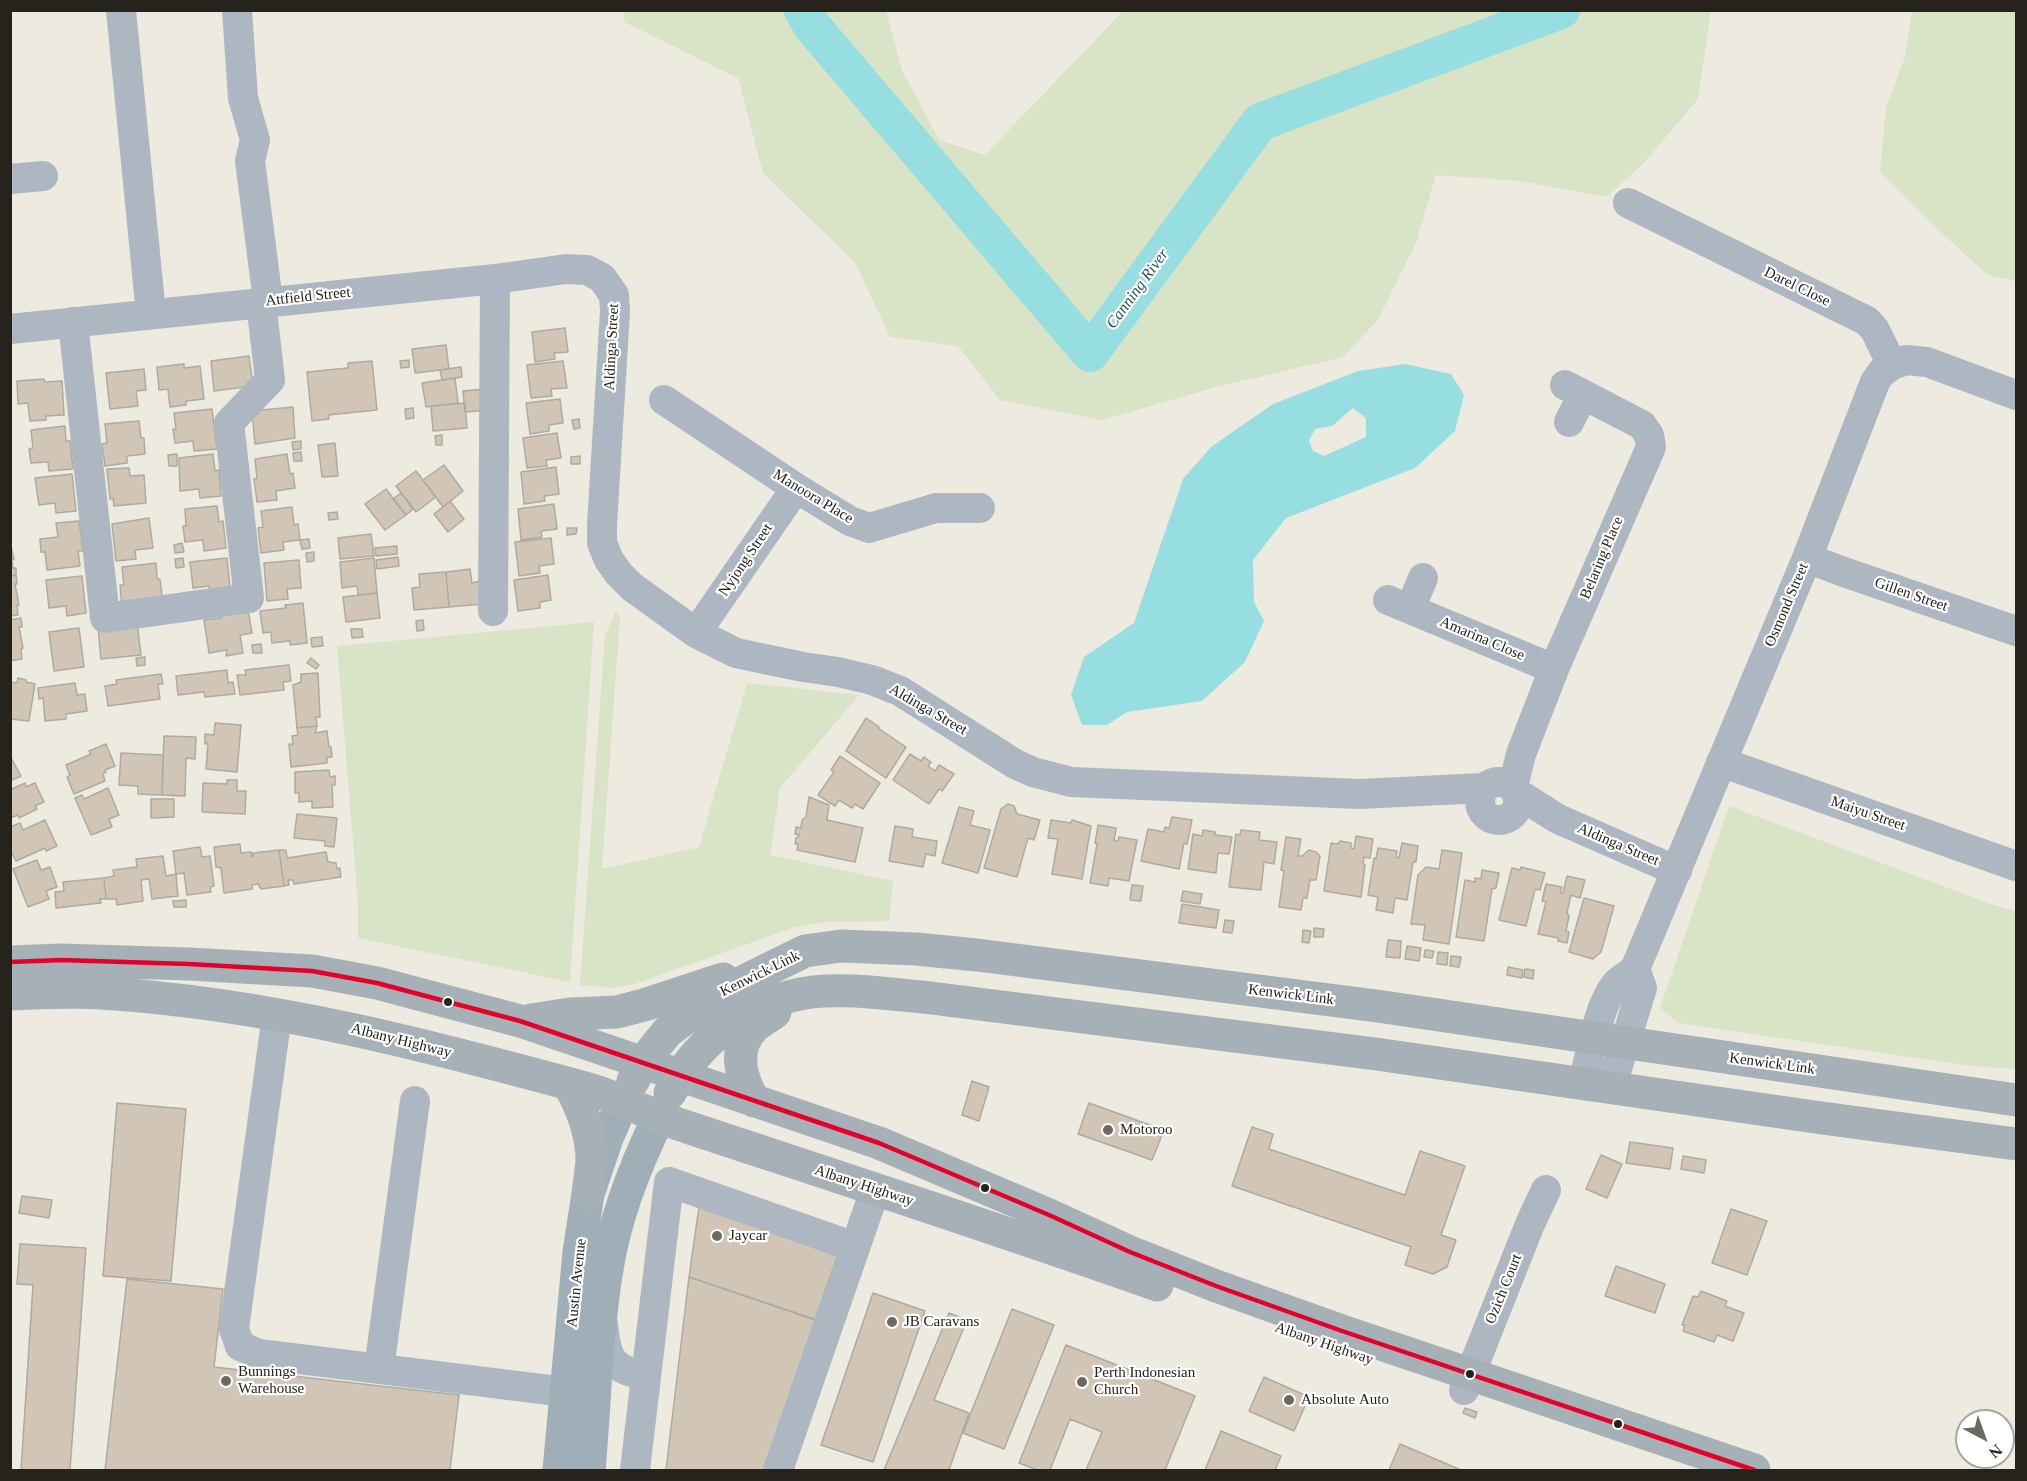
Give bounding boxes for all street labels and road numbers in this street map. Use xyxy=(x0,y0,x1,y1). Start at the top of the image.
street label: Darel Close xyxy=(1761,263,1833,311)
street label: Attfield Street xyxy=(265,284,351,310)
street label: Aldinga Street xyxy=(601,303,623,391)
street label: Manoora Place xyxy=(770,466,856,528)
street label: Belaring Place xyxy=(1577,514,1627,602)
street label: Nyjong Street xyxy=(715,520,777,600)
street label: Osmond Street xyxy=(1761,560,1813,650)
street label: Gillen Street xyxy=(1872,574,1950,616)
street label: Amarina Close xyxy=(1437,613,1527,665)
street label: Aldinga Street xyxy=(886,680,970,740)
street label: Maiyu Street xyxy=(1828,793,1908,835)
street label: Aldinga Street xyxy=(1574,820,1662,870)
street label: Kenwick Link xyxy=(717,947,803,1001)
street label: Kenwick Link xyxy=(1247,981,1335,1009)
street label: Albany Highway xyxy=(349,1020,453,1062)
street label: Kenwick Link xyxy=(1728,1049,1816,1079)
street label: Albany Highway xyxy=(812,1162,916,1210)
street label: Austin Avenue xyxy=(563,1238,591,1328)
street label: Ozich Court xyxy=(1482,1251,1526,1327)
street label: Albany Highway xyxy=(1272,1319,1376,1369)

